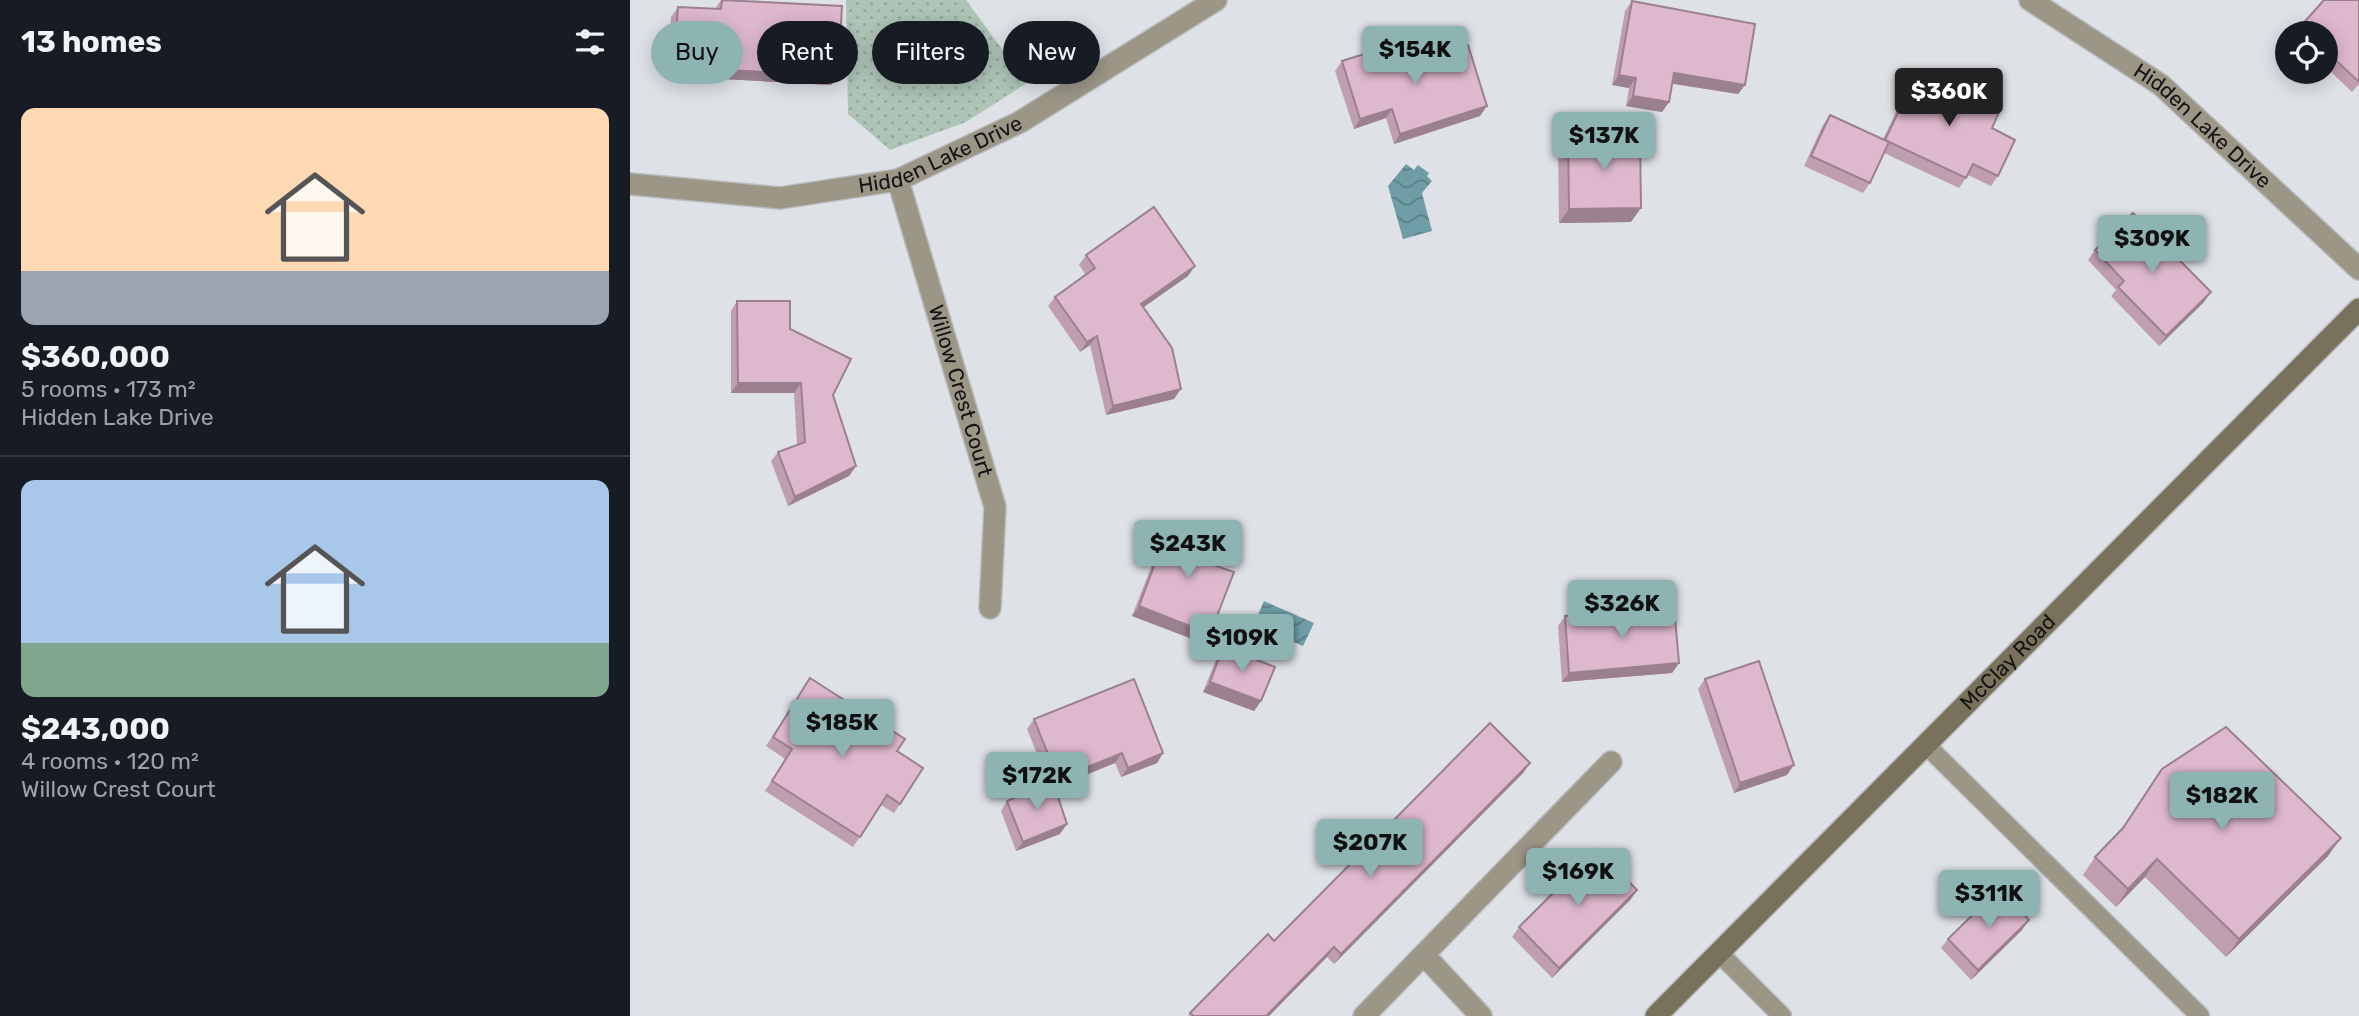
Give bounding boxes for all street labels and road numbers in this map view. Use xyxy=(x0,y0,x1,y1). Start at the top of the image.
street label: Hidden Lake Drive xyxy=(2129,58,2277,193)
street label: Hidden Lake Drive xyxy=(856,110,1026,198)
street label: Willow Crest Court xyxy=(924,302,998,480)
street label: McClay Road xyxy=(1955,609,2060,715)

